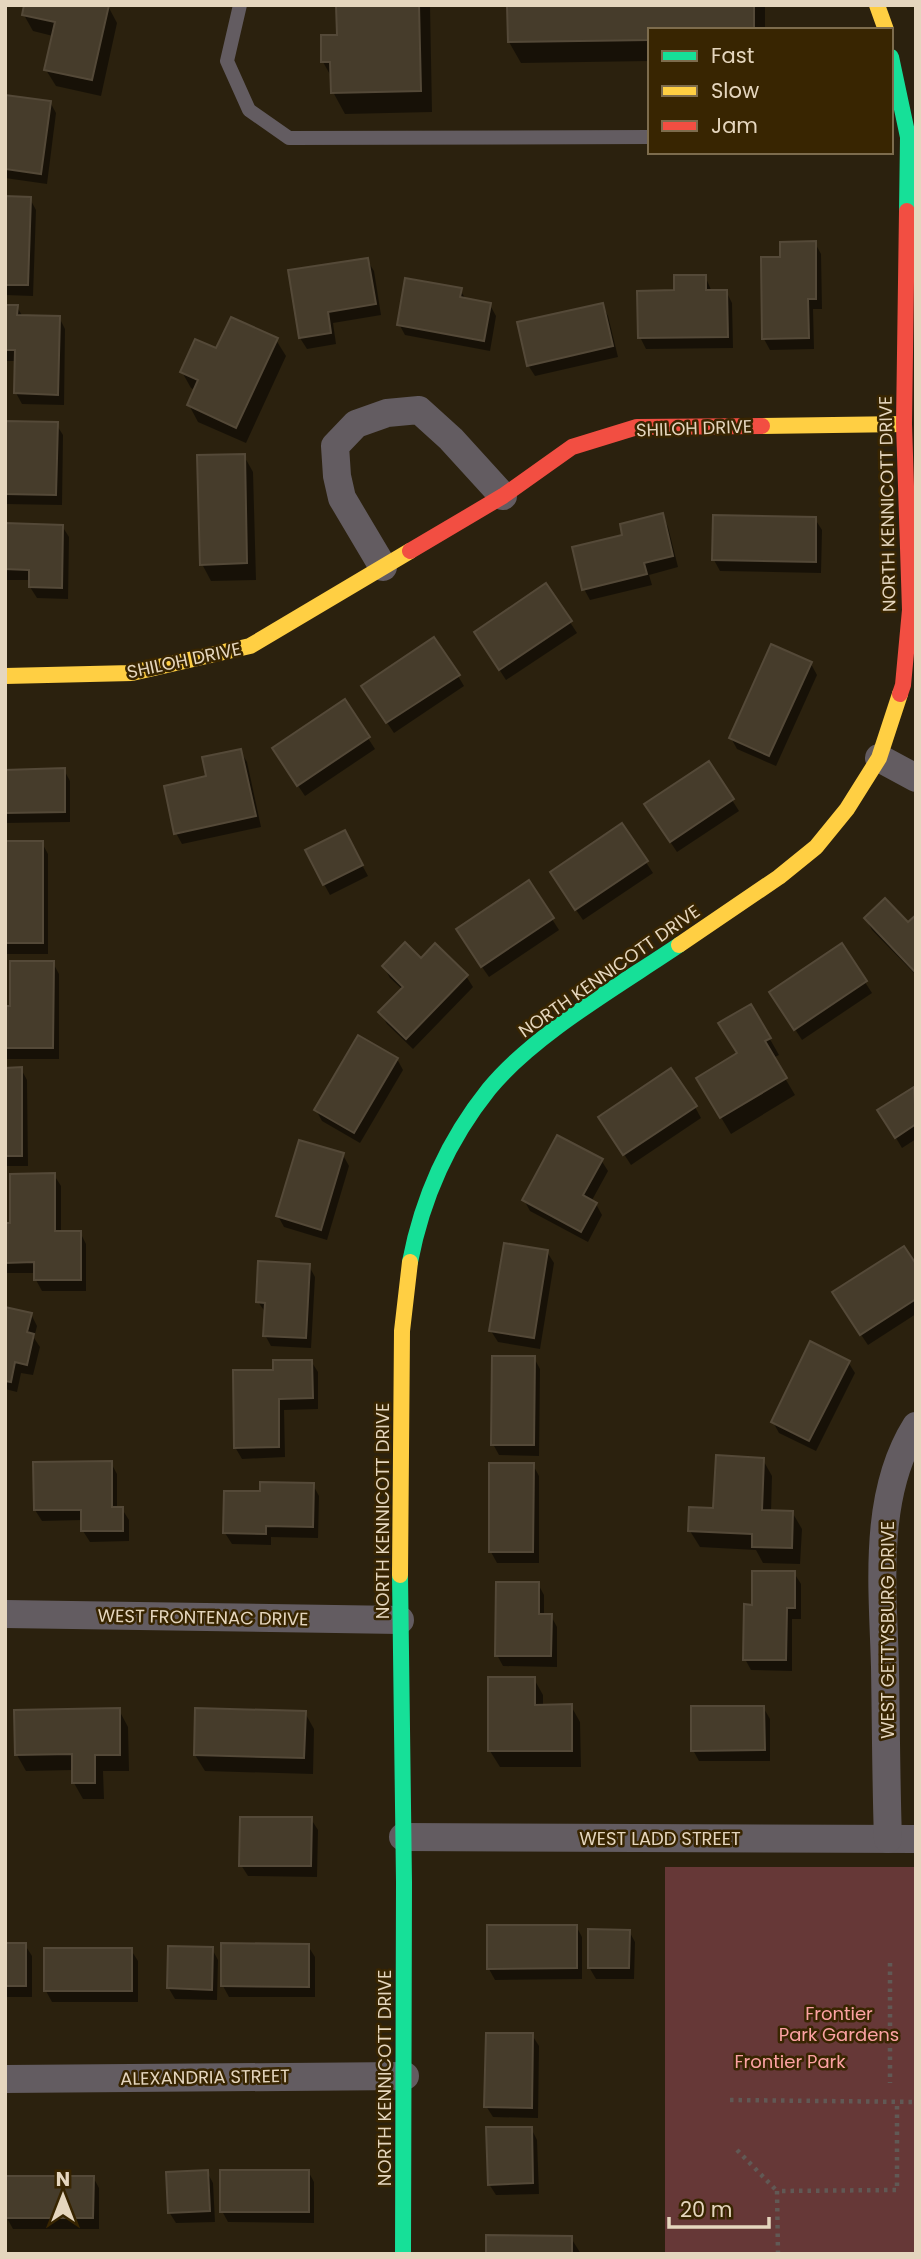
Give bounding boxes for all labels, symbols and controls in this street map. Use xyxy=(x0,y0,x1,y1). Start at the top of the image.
legend xyxy=(648,28,893,154)
text: Fast xyxy=(711,41,754,70)
text: Slow xyxy=(711,76,759,105)
text: Jam xyxy=(711,111,758,140)
street label: NORTH KENNICOTT DRIVE xyxy=(873,396,901,612)
street label: SHILOH DRIVE xyxy=(636,413,752,443)
street label: SHILOH DRIVE xyxy=(125,636,243,684)
street label: NORTH KENNICOTT DRIVE xyxy=(513,899,705,1043)
street label: NORTH KENNICOTT DRIVE xyxy=(370,1403,395,1619)
street label: WEST GETTYSBURG DRIVE xyxy=(875,1521,900,1739)
street label: WEST FRONTENAC DRIVE xyxy=(97,1603,309,1631)
street label: WEST LADD STREET xyxy=(579,1826,741,1851)
street label: NORTH KENNICOTT DRIVE xyxy=(372,1970,397,2186)
park label: Frontier Park Gardens xyxy=(779,2001,899,2047)
park label: Frontier Park xyxy=(734,2049,846,2074)
street label: ALEXANDRIA STREET xyxy=(120,2063,290,2091)
north arrow xyxy=(28,2161,98,2231)
text: N xyxy=(56,2166,70,2193)
scale bar xyxy=(669,2186,769,2230)
text: 20 m xyxy=(680,2195,733,2224)

